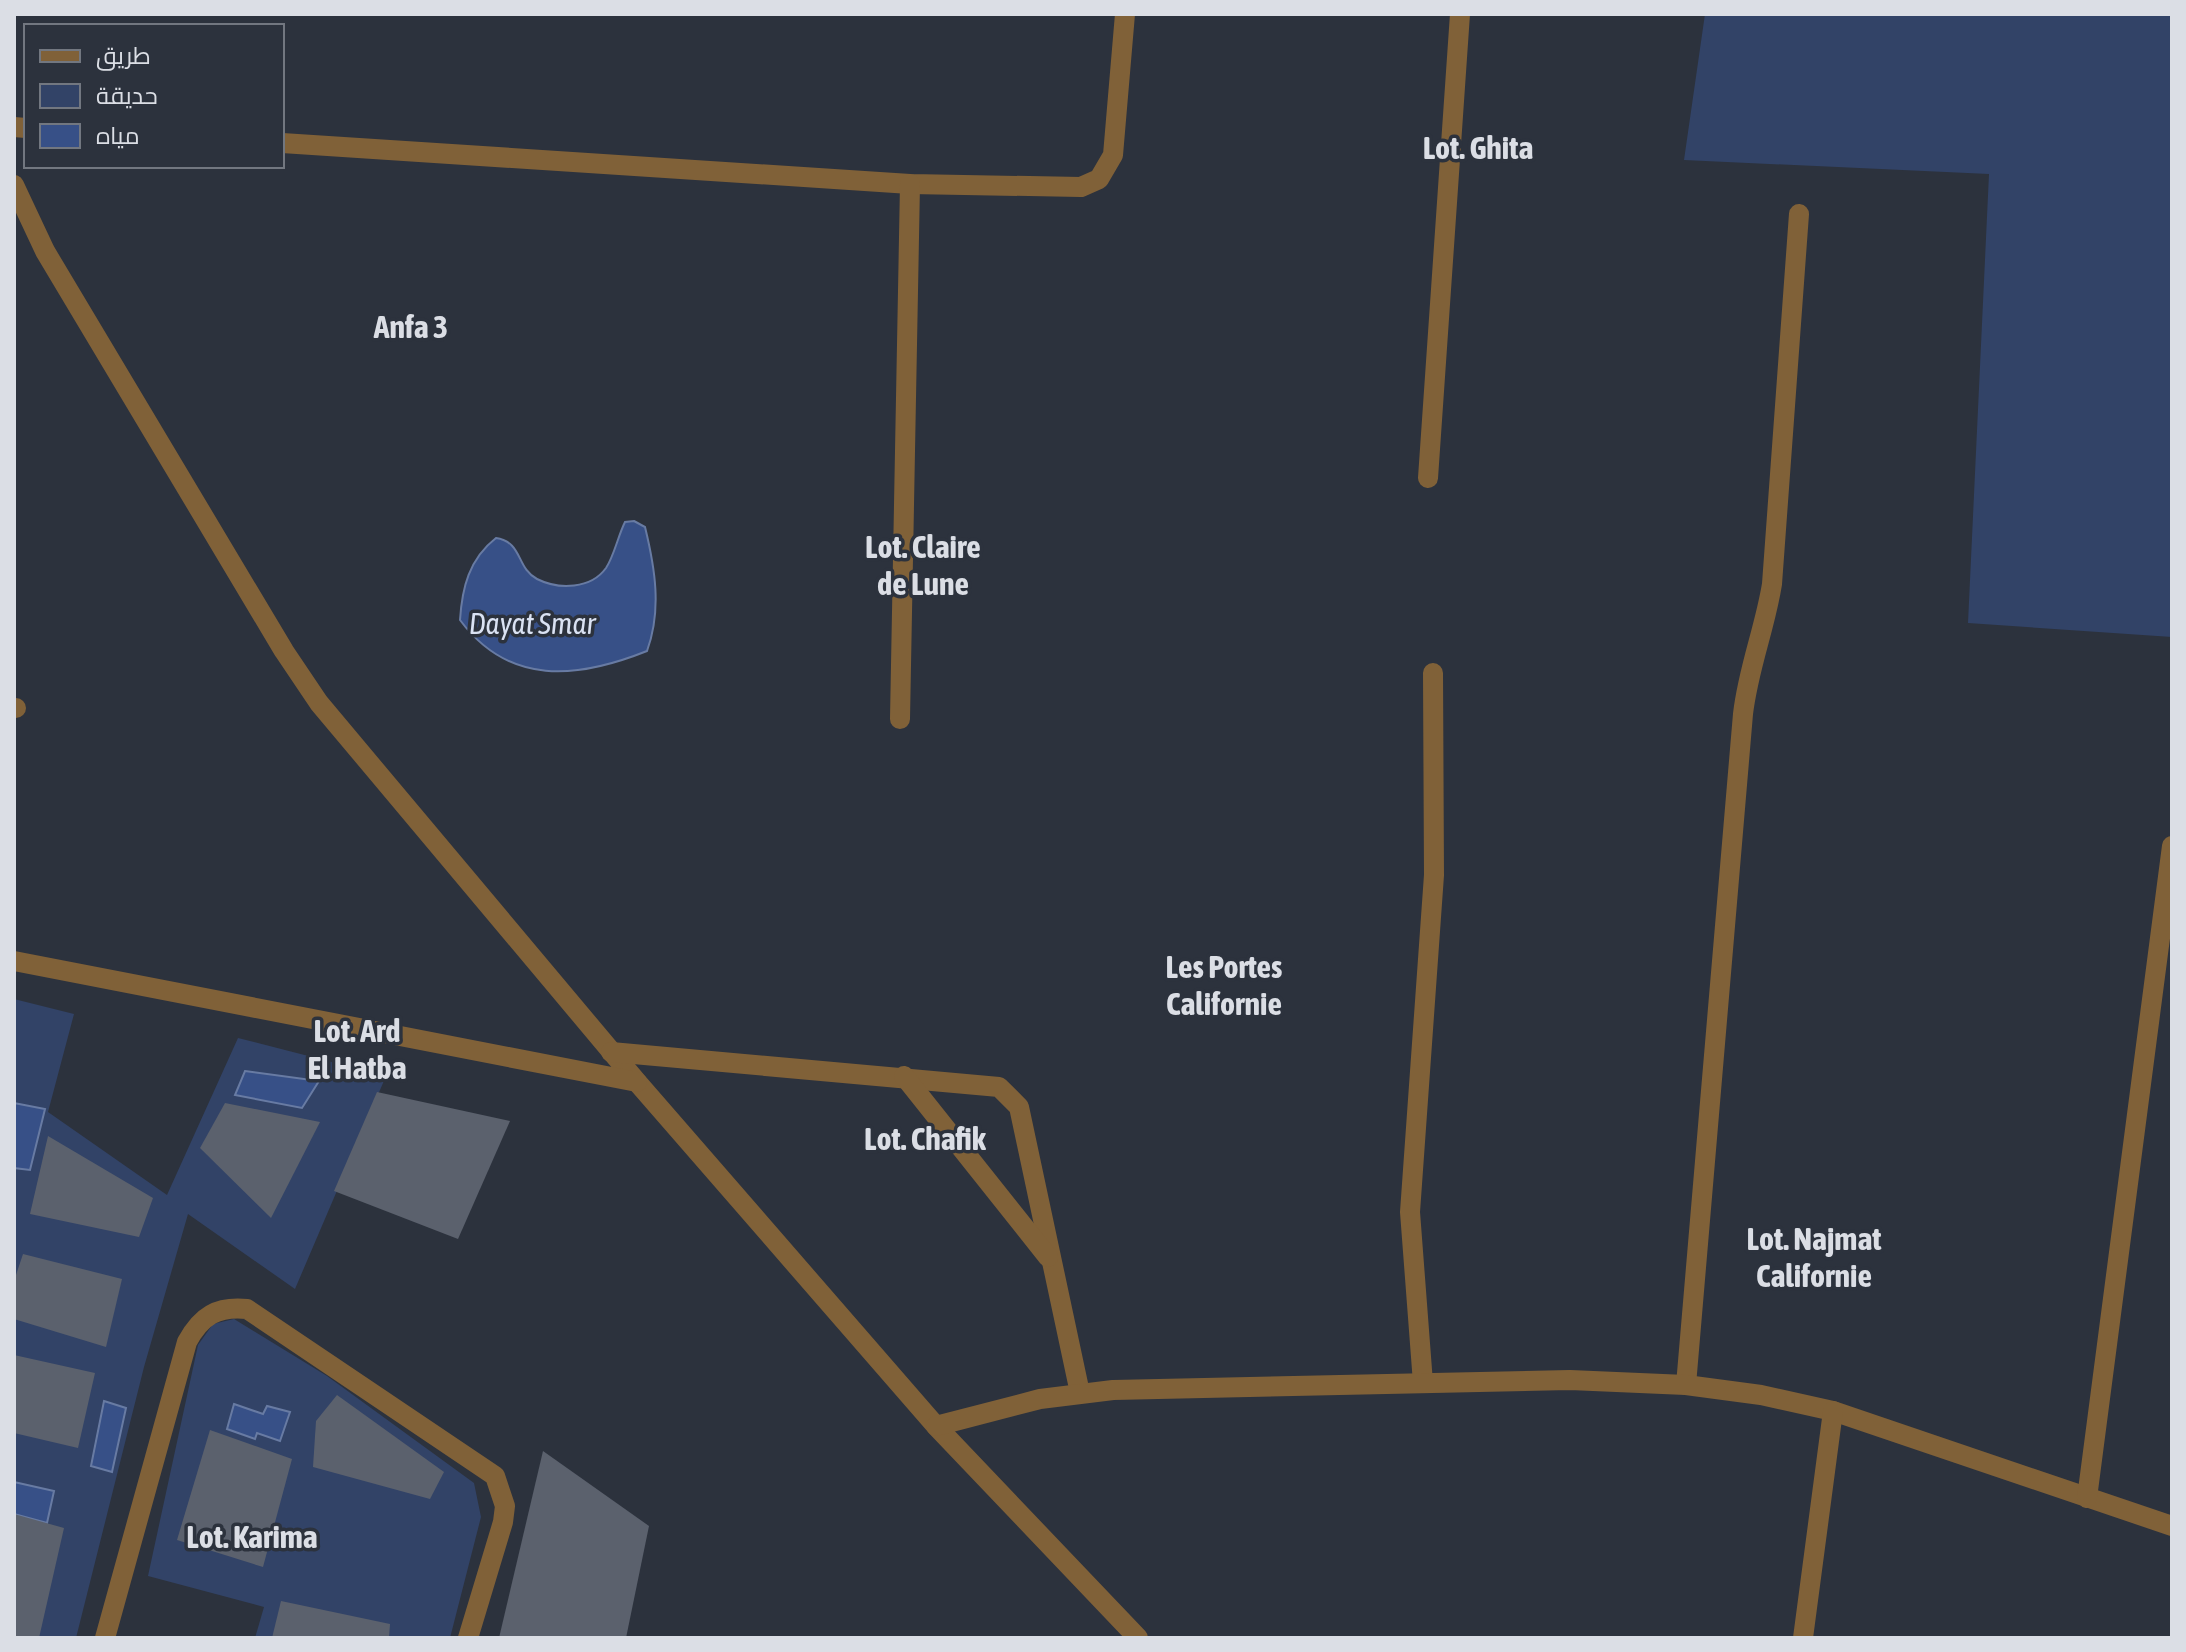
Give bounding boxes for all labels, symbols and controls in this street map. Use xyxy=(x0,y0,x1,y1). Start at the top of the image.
legend xyxy=(24,24,284,168)
text: طريق xyxy=(96,42,151,71)
text: حديقة xyxy=(96,82,158,109)
text: مياه xyxy=(96,122,140,149)
district label: Lot. Ghita xyxy=(1423,129,1533,166)
district label: Anfa 3 xyxy=(373,308,448,345)
district label: Lot. Claire de Lune xyxy=(865,528,981,602)
water label: Dayat Smar xyxy=(469,606,596,640)
district label: Les Portes Californie xyxy=(1166,948,1282,1022)
district label: Lot. Ard El Hatba xyxy=(307,1012,407,1086)
district label: Lot. Chafik xyxy=(864,1120,987,1157)
district label: Lot. Najmat Californie xyxy=(1747,1220,1882,1294)
district label: Lot. Karima xyxy=(186,1518,318,1555)

